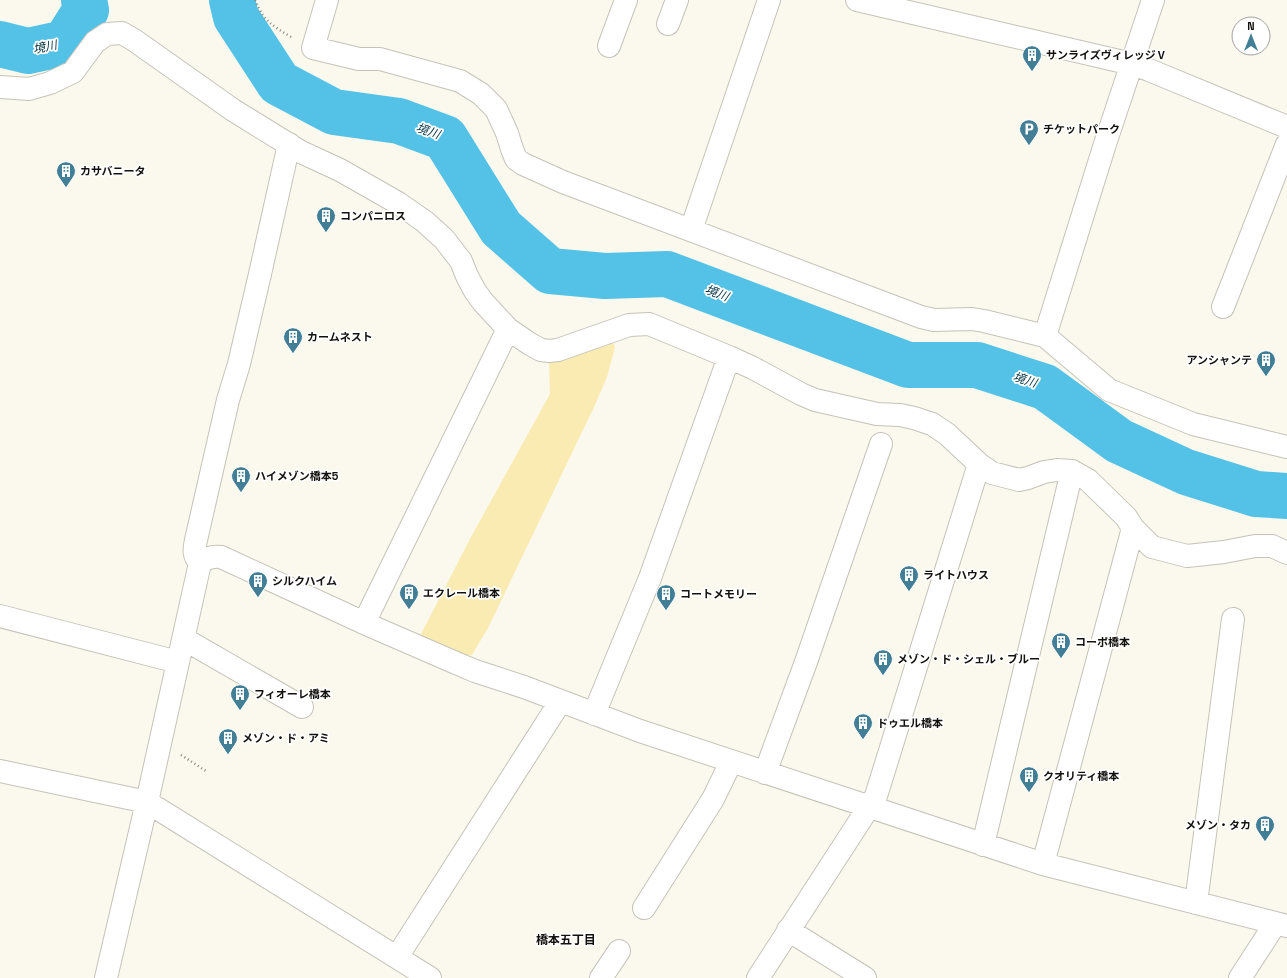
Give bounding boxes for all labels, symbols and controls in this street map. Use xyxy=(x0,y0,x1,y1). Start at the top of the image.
north arrow xyxy=(1231,16,1271,56)
text: N xyxy=(1247,19,1255,33)
water label: 境川 xyxy=(32,36,60,57)
building icon: サンライズヴィレッジⅤ xyxy=(1021,44,1043,72)
place label: サンライズヴィレッジⅤ xyxy=(1046,48,1167,62)
parking icon: チケットパーク xyxy=(1018,118,1040,146)
water label: 境川 xyxy=(414,119,444,143)
place label: チケットパーク xyxy=(1043,122,1120,136)
building icon: カサバニータ xyxy=(55,160,77,188)
place label: カサバニータ xyxy=(80,164,146,178)
building icon: コンパニロス xyxy=(315,205,337,233)
place label: コンパニロス xyxy=(340,209,406,223)
water label: 境川 xyxy=(703,281,733,305)
building icon: カームネスト xyxy=(282,326,304,354)
place label: カームネスト xyxy=(307,330,373,344)
building icon: アンシャンテ xyxy=(1255,349,1277,377)
place label: アンシャンテ xyxy=(1186,353,1252,367)
water label: 境川 xyxy=(1011,369,1041,392)
building icon: ハイメゾン橋本5 xyxy=(230,465,252,493)
place label: ハイメゾン橋本5 xyxy=(255,469,339,483)
building icon: ライトハウス xyxy=(898,564,920,592)
place label: ライトハウス xyxy=(923,568,989,582)
building icon: シルクハイム xyxy=(247,570,269,598)
place label: シルクハイム xyxy=(272,574,337,588)
building icon: エクレール橋本 xyxy=(398,582,420,610)
building icon: コートメモリー xyxy=(655,583,677,611)
place label: エクレール橋本 xyxy=(423,586,500,600)
place label: コートメモリー xyxy=(680,587,757,601)
building icon: コーポ橋本 xyxy=(1050,631,1072,659)
place label: コーポ橋本 xyxy=(1075,635,1130,649)
building icon: メゾン・ド・シェル・ブルー xyxy=(872,648,894,676)
place label: メゾン・ド・シェル・ブルー xyxy=(897,652,1040,666)
building icon: フィオーレ橋本 xyxy=(229,683,251,711)
place label: フィオーレ橋本 xyxy=(254,687,331,701)
building icon: ドゥエル橋本 xyxy=(852,712,874,740)
place label: ドゥエル橋本 xyxy=(877,716,943,730)
building icon: メゾン・ド・アミ xyxy=(217,727,239,755)
place label: メゾン・ド・アミ xyxy=(242,731,330,745)
building icon: クオリティ橋本 xyxy=(1018,765,1040,793)
place label: クオリティ橋本 xyxy=(1043,769,1119,783)
building icon: メゾン・タカ xyxy=(1254,814,1276,842)
place label: メゾン・タカ xyxy=(1185,818,1251,832)
district label: 橋本五丁目 xyxy=(536,932,596,948)

